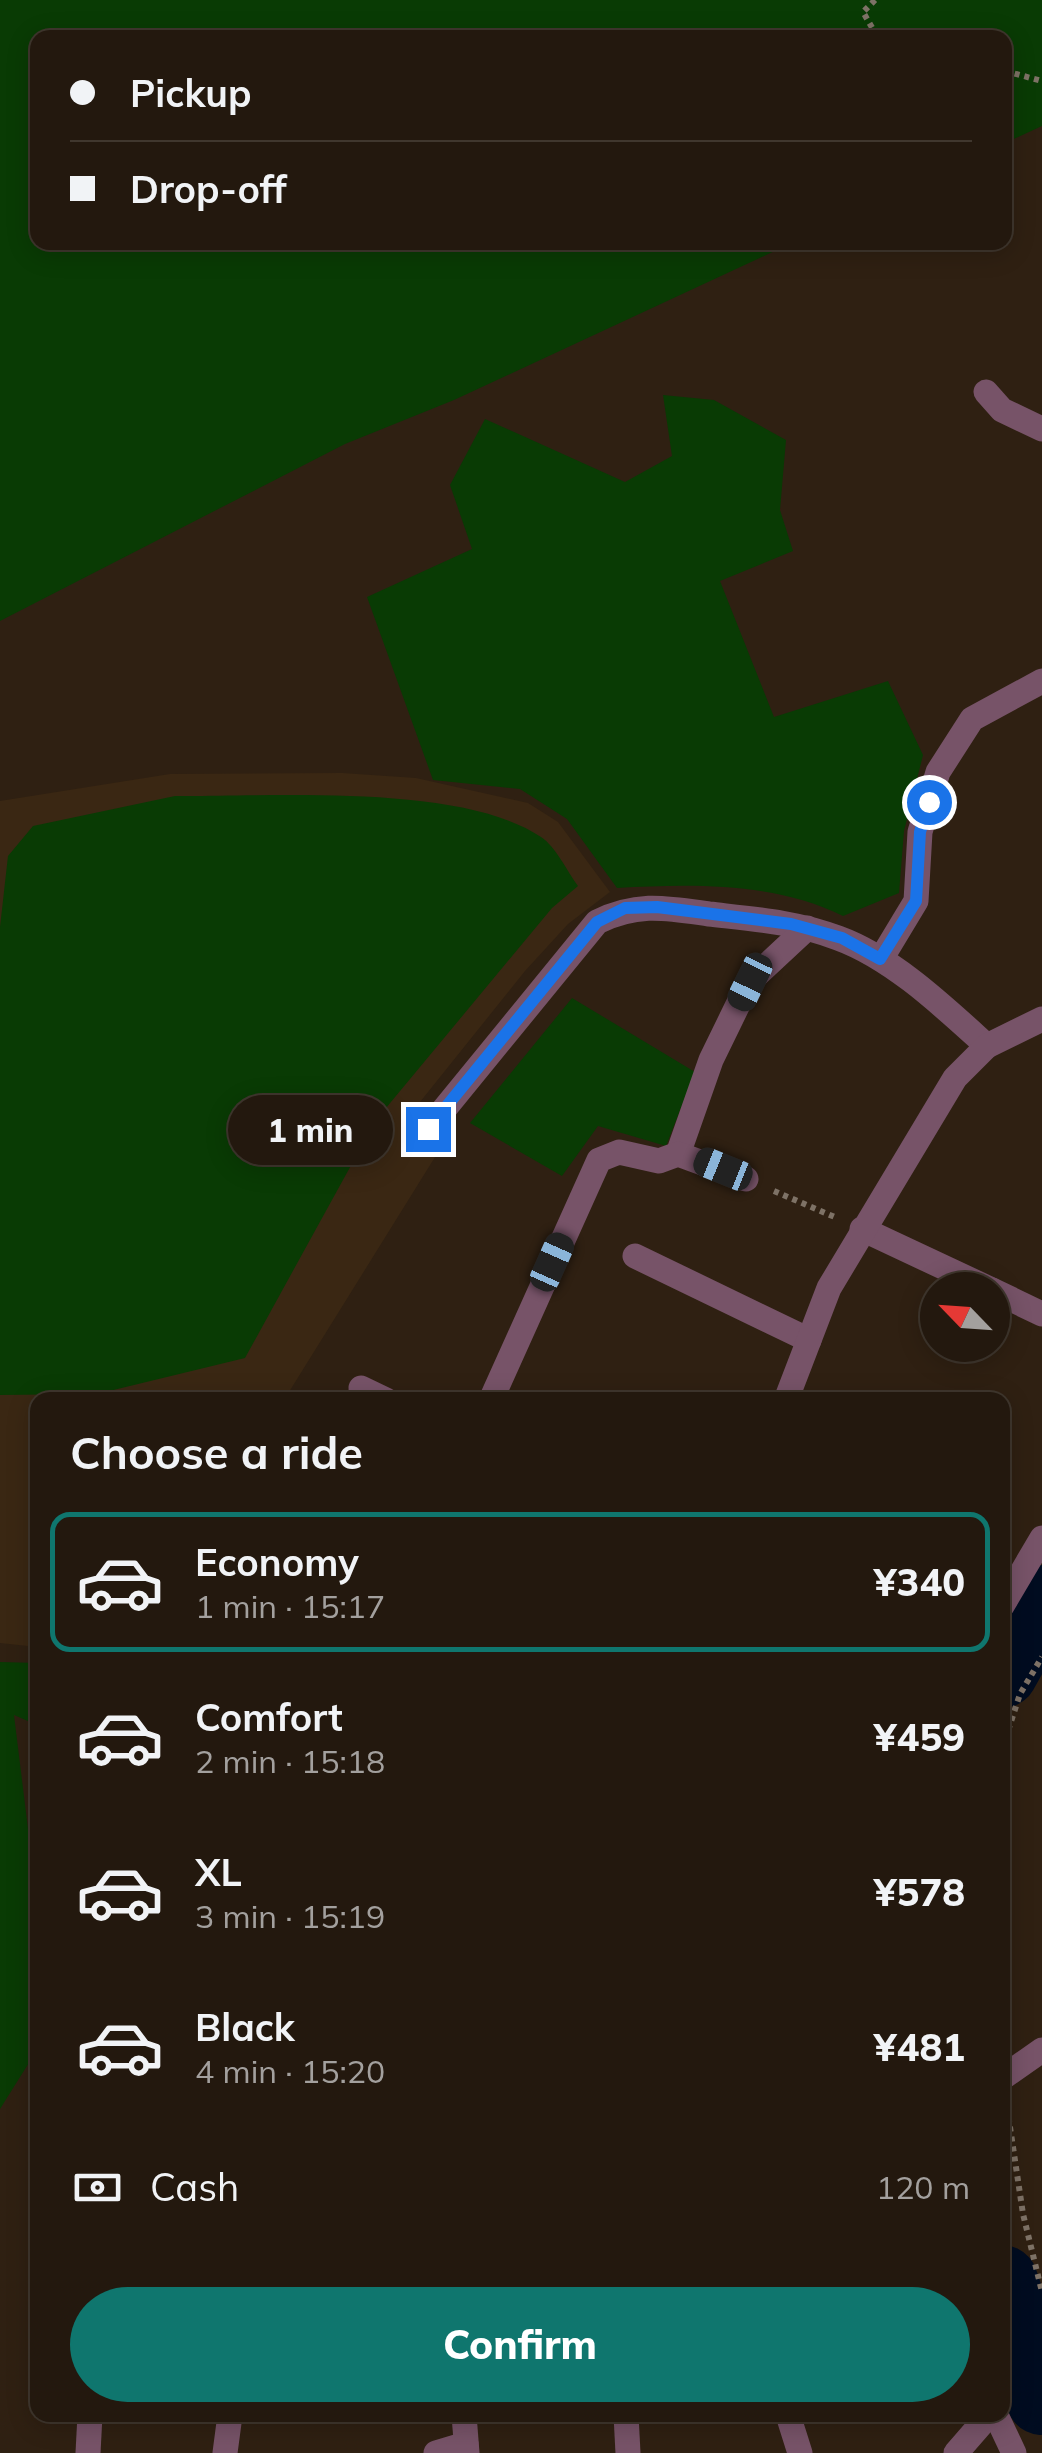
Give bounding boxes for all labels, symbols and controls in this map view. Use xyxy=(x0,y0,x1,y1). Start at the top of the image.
text: Pickup xyxy=(130,69,252,117)
text: Drop-off xyxy=(130,165,287,213)
route start xyxy=(907,780,952,825)
car xyxy=(723,948,777,1016)
callout: 1 min xyxy=(228,1094,393,1164)
route end xyxy=(406,1107,451,1152)
text: 1 min xyxy=(268,1110,353,1150)
car xyxy=(690,1144,756,1194)
car xyxy=(526,1228,578,1296)
north arrow xyxy=(920,1272,1010,1362)
map controls xyxy=(920,1272,1010,1362)
text: Choose a ride xyxy=(70,1424,363,1480)
icon: car xyxy=(75,1537,165,1627)
text: Economy xyxy=(195,1538,359,1586)
text: ¥340 xyxy=(874,1558,965,1606)
text: 1 min · 15:17 xyxy=(195,1586,385,1626)
icon: car xyxy=(75,1692,165,1782)
text: Comfort xyxy=(195,1693,343,1741)
text: ¥459 xyxy=(874,1713,965,1761)
text: 2 min · 15:18 xyxy=(195,1741,385,1781)
icon: car xyxy=(75,1847,165,1937)
text: XL xyxy=(195,1848,242,1896)
text: ¥578 xyxy=(874,1868,965,1916)
text: 3 min · 15:19 xyxy=(195,1896,385,1936)
icon: car xyxy=(75,2002,165,2092)
text: Black xyxy=(195,2003,295,2051)
text: ¥481 xyxy=(874,2023,965,2071)
text: 4 min · 15:20 xyxy=(195,2051,385,2091)
icon: cash xyxy=(70,2160,125,2215)
text: Cash xyxy=(150,2163,239,2211)
text: 120 m xyxy=(876,2167,970,2207)
button: Confirm xyxy=(70,2287,970,2402)

